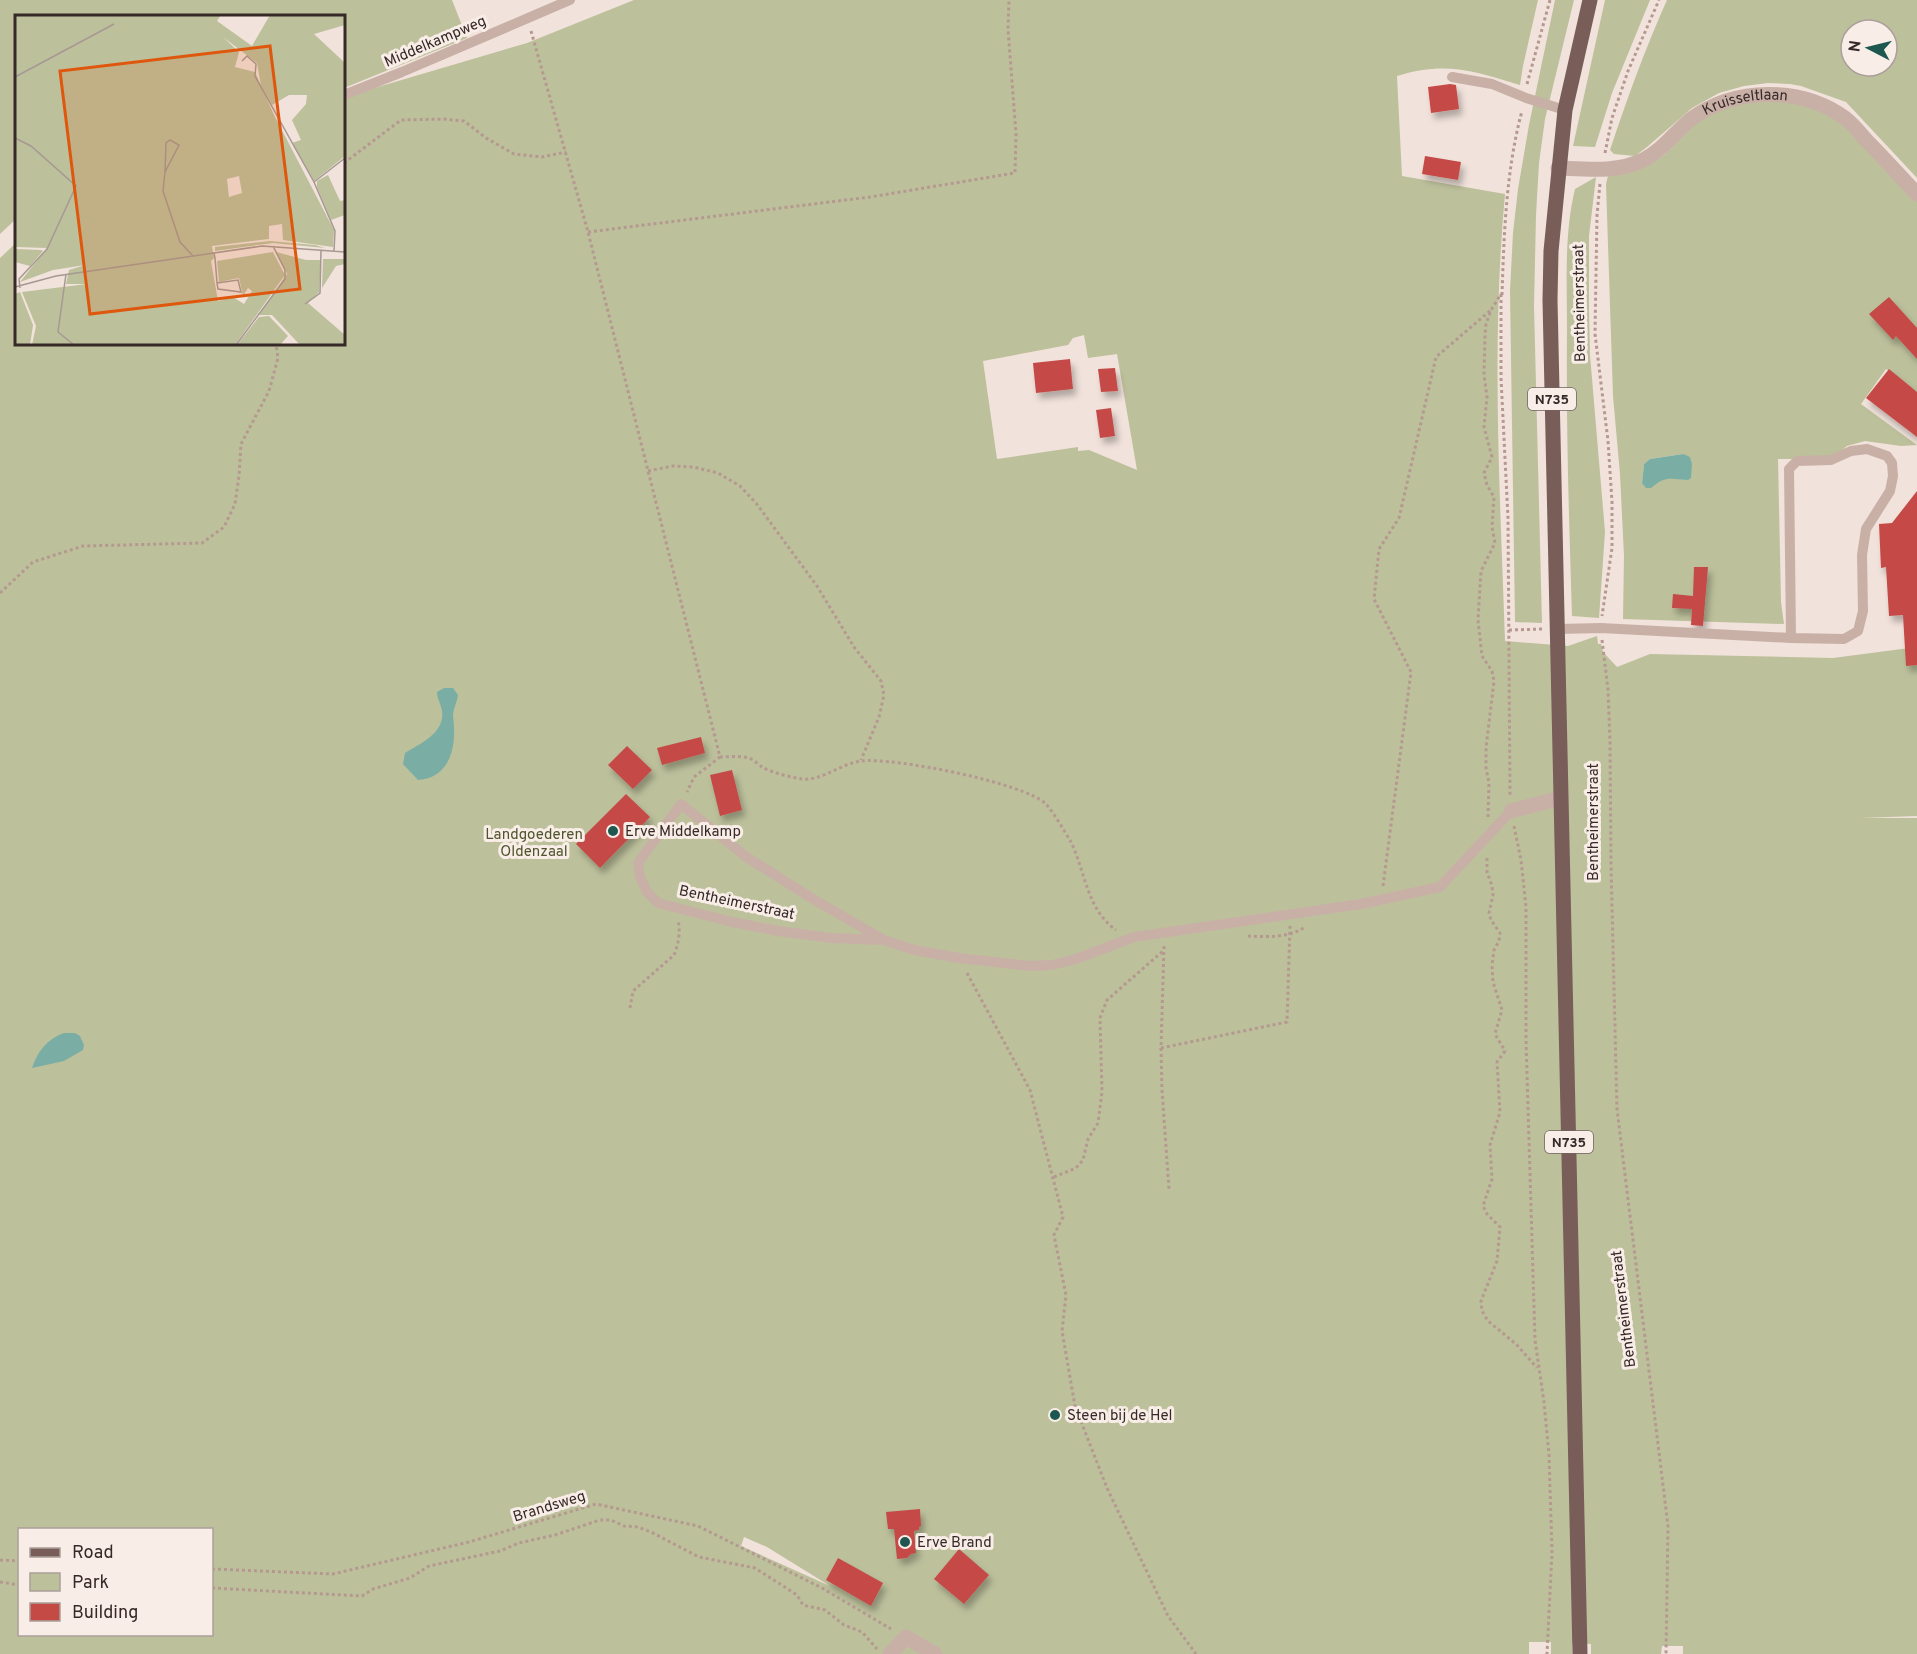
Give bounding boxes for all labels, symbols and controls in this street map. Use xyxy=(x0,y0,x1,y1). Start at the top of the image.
street label: Middelkampweg xyxy=(382,12,489,72)
inset map xyxy=(15,15,345,345)
north arrow xyxy=(1839,18,1899,78)
text: N xyxy=(1845,39,1867,53)
street label: Kruisseltlaan xyxy=(1700,86,1789,121)
street label: Bentheimerstraat xyxy=(1570,244,1591,362)
road number: N735 xyxy=(1528,388,1576,410)
street label: Bentheimerstraat xyxy=(1585,763,1604,881)
place label: Erve Middelkamp xyxy=(625,823,741,842)
marker: Erve Middelkamp xyxy=(606,824,620,838)
park label: Landgoederen Oldenzaal xyxy=(485,826,583,862)
street label: Bentheimerstraat xyxy=(677,882,796,925)
road number: N735 xyxy=(1545,1131,1593,1153)
street label: Bentheimerstraat xyxy=(1608,1249,1641,1369)
place label: Steen bij de Hel xyxy=(1067,1407,1172,1426)
marker: Steen bij de Hel xyxy=(1048,1408,1062,1422)
street label: Brandsweg xyxy=(511,1487,588,1527)
legend xyxy=(18,1528,213,1636)
place label: Erve Brand xyxy=(917,1534,992,1553)
marker: Erve Brand xyxy=(898,1535,912,1549)
text: Road xyxy=(72,1542,114,1565)
text: Park xyxy=(72,1572,109,1595)
text: Building xyxy=(72,1602,138,1625)

